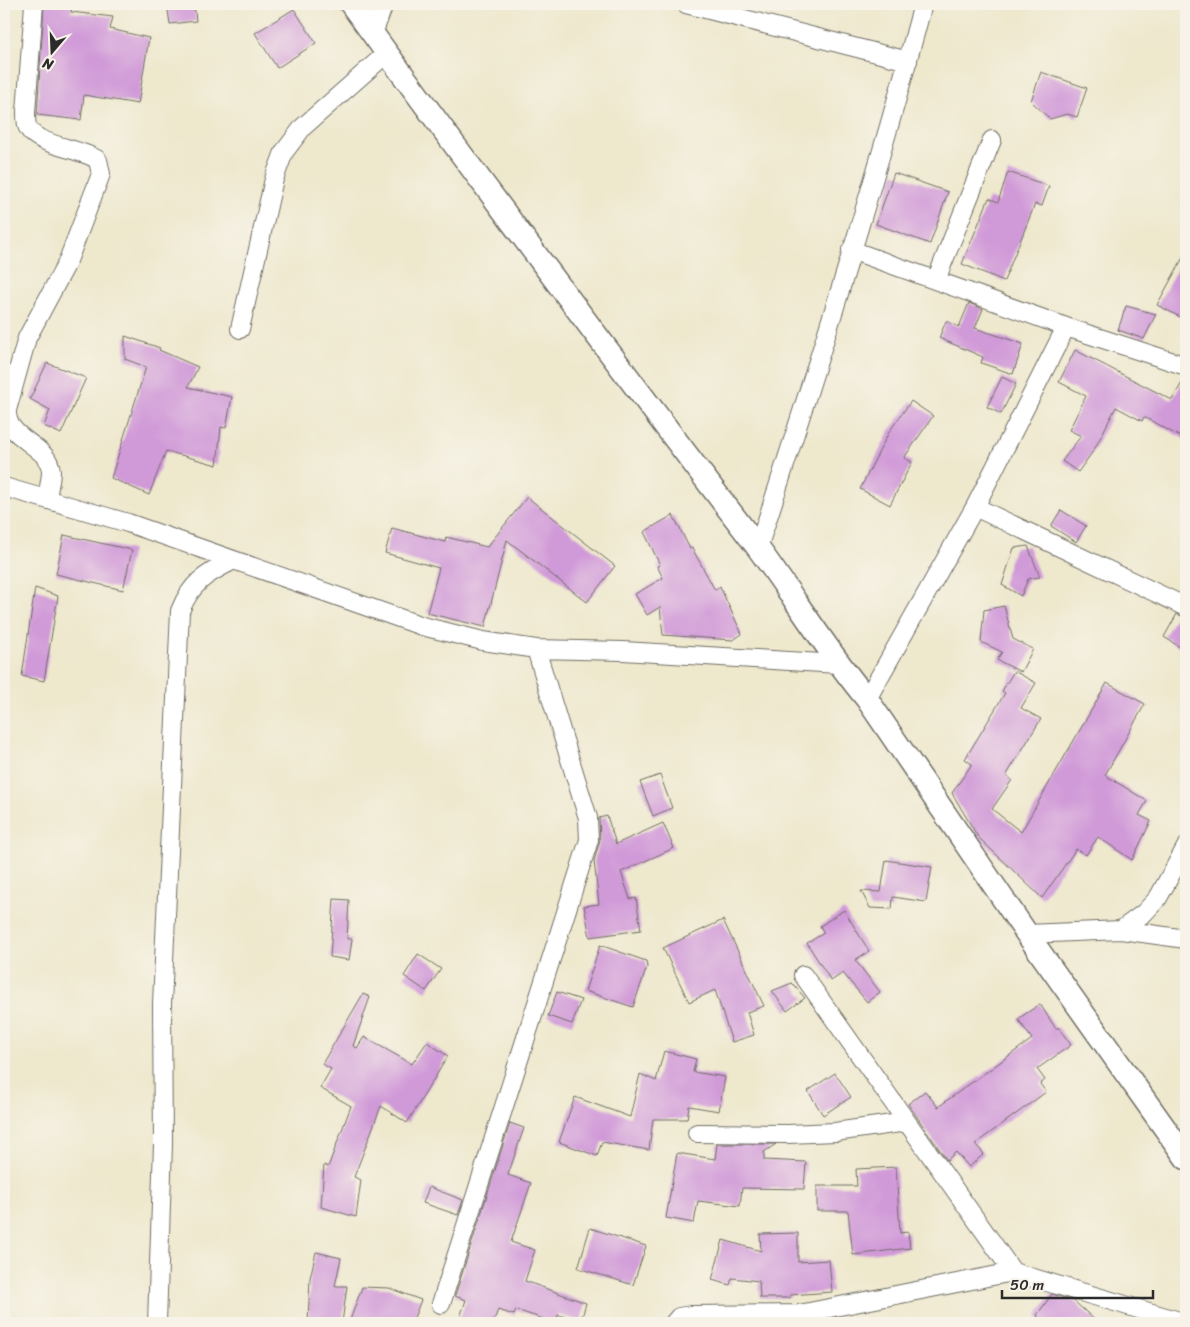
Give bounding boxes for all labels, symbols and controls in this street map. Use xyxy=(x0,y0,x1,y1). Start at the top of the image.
north arrow xyxy=(28,28,78,78)
text: N xyxy=(39,50,58,78)
scale bar xyxy=(1002,1267,1154,1299)
text: 50 m xyxy=(1010,1272,1045,1298)

